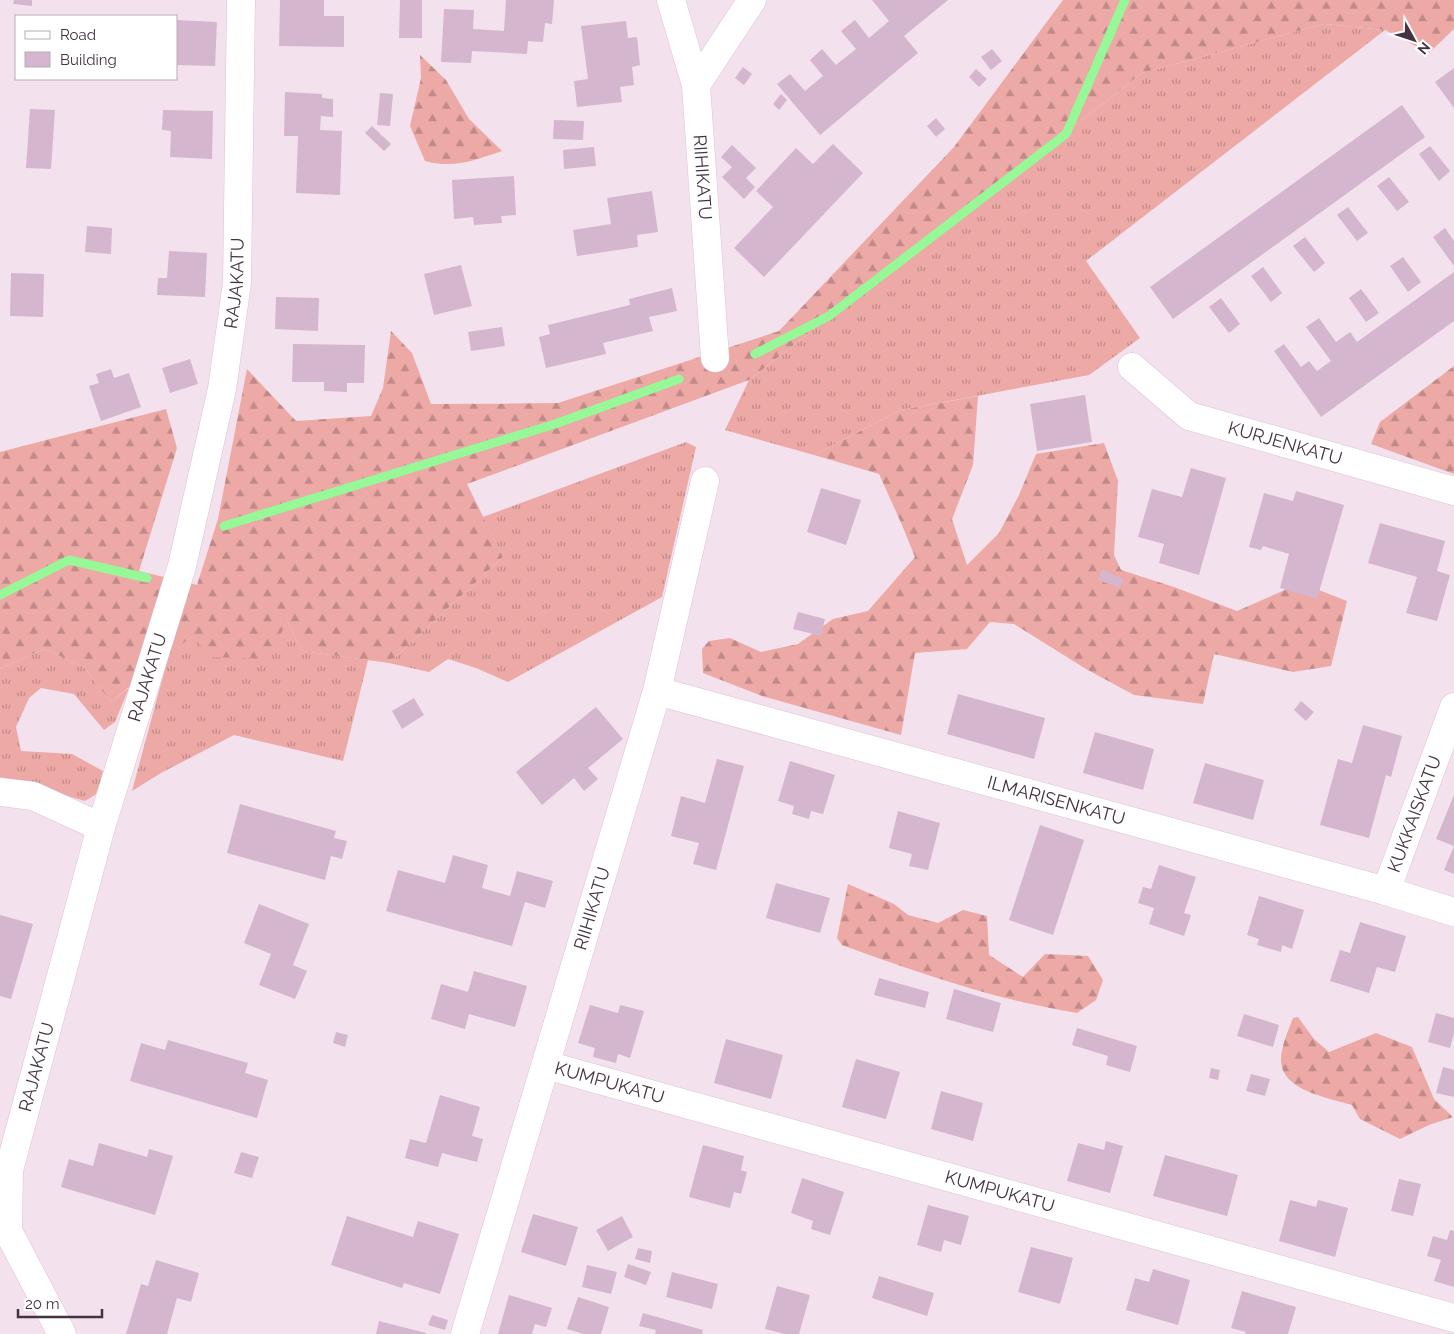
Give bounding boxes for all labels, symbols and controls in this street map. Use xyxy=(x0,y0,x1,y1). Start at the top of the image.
legend xyxy=(15,15,178,80)
north arrow xyxy=(1389,15,1439,65)
text: Road xyxy=(60,26,96,44)
text: N xyxy=(1414,39,1434,58)
text: Building xyxy=(60,51,117,69)
street label: RIIHIKATU xyxy=(689,134,716,221)
street label: RAJAKATU xyxy=(220,237,248,330)
street label: KURJENKATU xyxy=(1226,417,1345,469)
street label: RAJAKATU xyxy=(123,630,171,724)
street label: KUKKAISKATU xyxy=(1383,753,1445,875)
street label: ILMARISENKATU xyxy=(985,771,1128,829)
street label: RIIHIKATU xyxy=(569,864,614,952)
street label: RAJAKATU xyxy=(14,1020,58,1114)
street label: KUMPUKATU xyxy=(553,1057,667,1107)
street label: KUMPUKATU xyxy=(943,1166,1057,1216)
scale bar xyxy=(18,1286,101,1318)
text: 20 m xyxy=(25,1295,60,1313)

